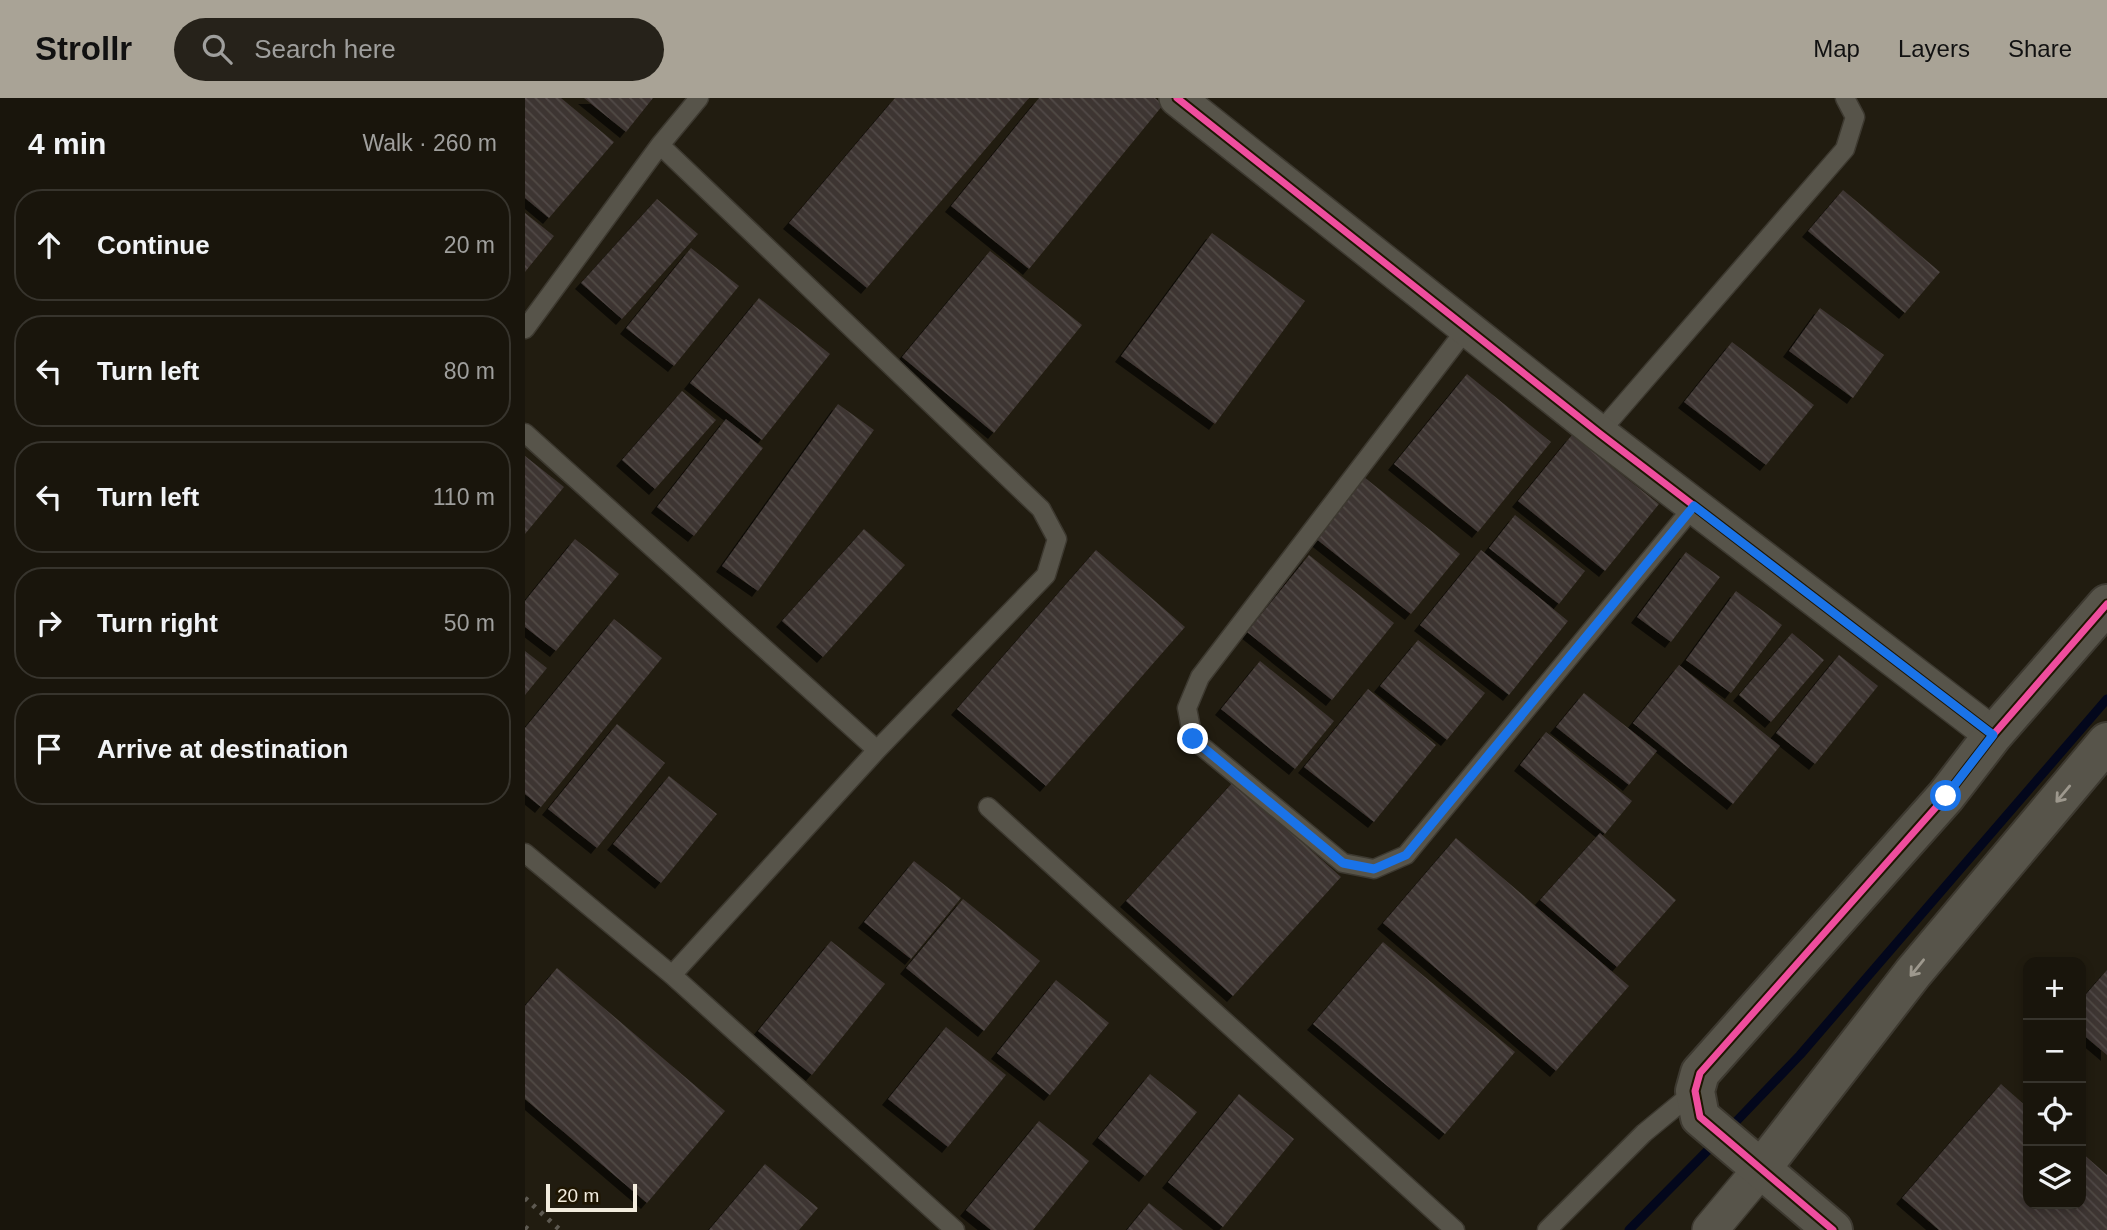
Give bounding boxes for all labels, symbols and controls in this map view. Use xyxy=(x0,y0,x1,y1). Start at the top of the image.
search box xyxy=(174,18,664,81)
text: Strollr xyxy=(35,30,132,67)
icon: search xyxy=(198,30,236,68)
text: Search here xyxy=(254,34,396,64)
text: Map xyxy=(1813,35,1860,62)
text: Layers xyxy=(1898,35,1970,62)
text: Share xyxy=(2008,35,2072,62)
text: 4 min xyxy=(28,127,106,160)
text: Walk · 260 m xyxy=(362,130,497,156)
icon: ahead xyxy=(30,226,68,264)
text: Continue xyxy=(97,230,210,260)
text: 20 m xyxy=(444,232,495,258)
icon: left xyxy=(30,352,68,390)
text: Turn left xyxy=(97,356,199,386)
text: 80 m xyxy=(444,358,495,384)
icon: left xyxy=(30,478,68,516)
text: Turn left xyxy=(97,482,199,512)
text: 110 m xyxy=(433,484,495,510)
icon: right xyxy=(30,604,68,642)
text: Turn right xyxy=(97,608,218,638)
text: 50 m xyxy=(444,610,495,636)
route end xyxy=(1177,723,1208,754)
icon: arrive xyxy=(30,730,68,768)
text: Arrive at destination xyxy=(97,734,348,764)
route start xyxy=(1930,780,1961,811)
one-way arrow xyxy=(2055,785,2071,803)
map controls xyxy=(2023,957,2086,1209)
button: + xyxy=(2023,957,2086,1020)
one-way arrow xyxy=(1909,959,1924,977)
button: − xyxy=(2023,1020,2086,1083)
button: locate xyxy=(2023,1083,2086,1146)
button: layers xyxy=(2023,1146,2086,1209)
scale bar xyxy=(546,1181,637,1213)
text: 20 m xyxy=(557,1185,599,1206)

